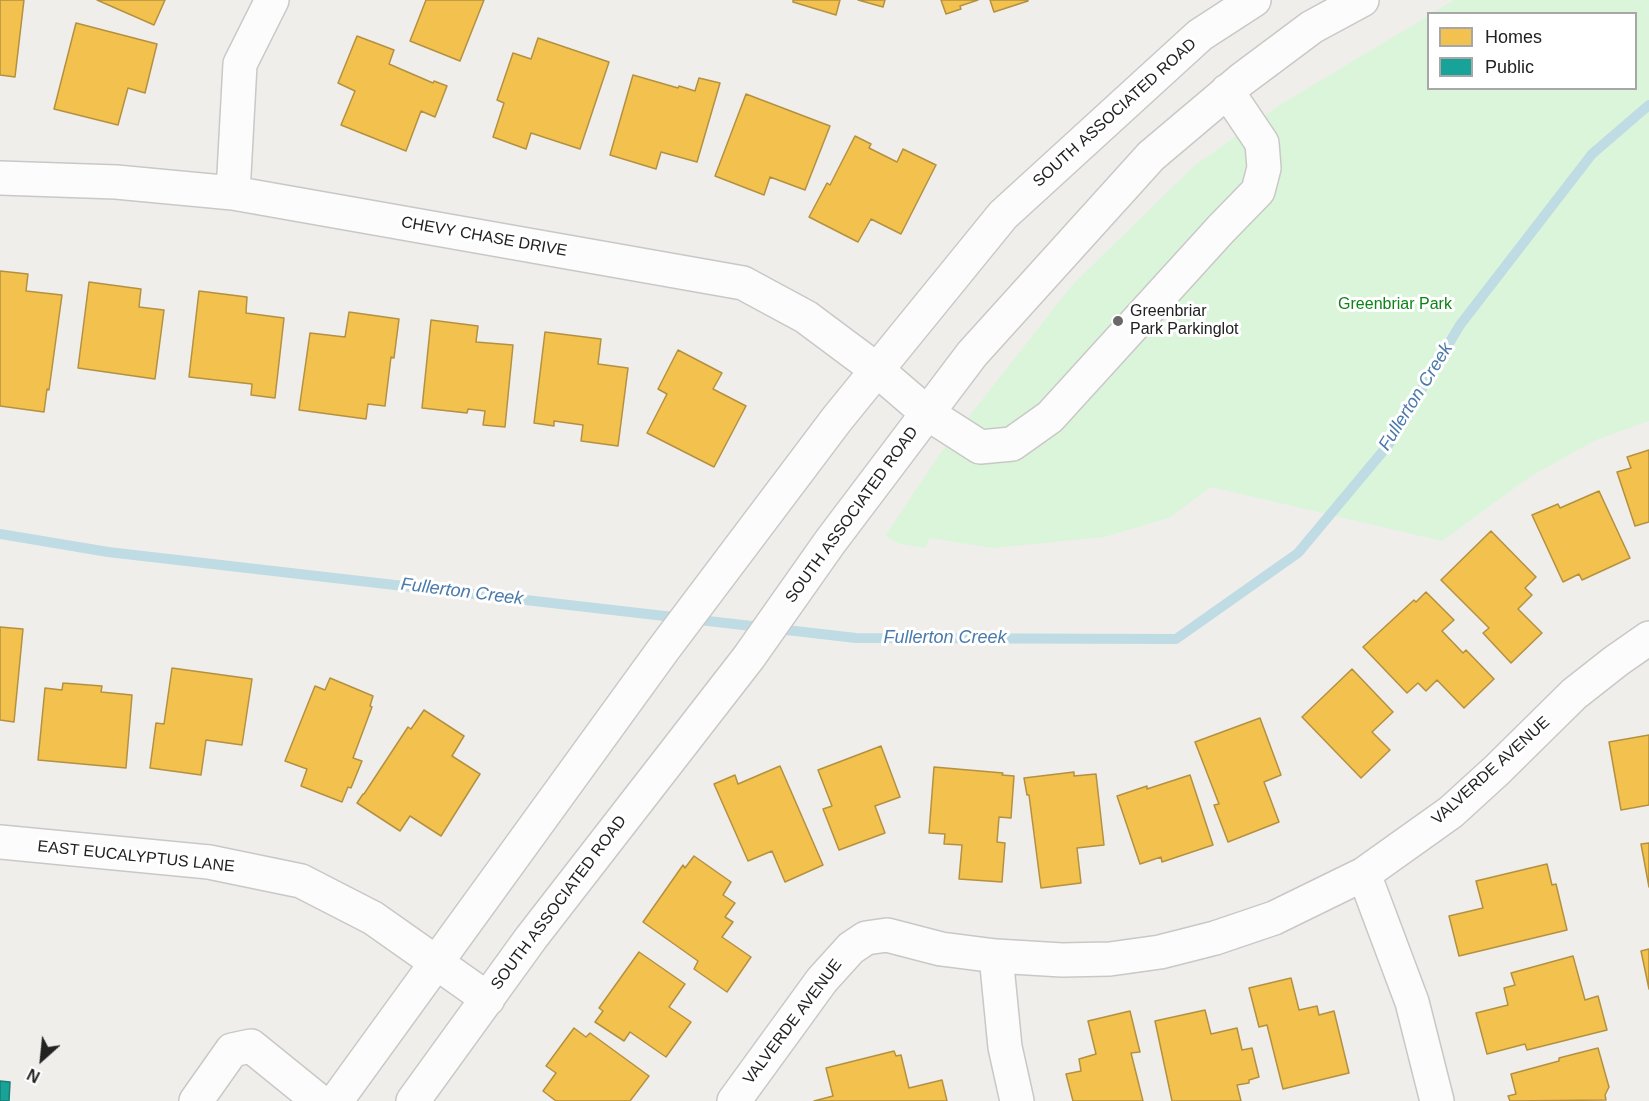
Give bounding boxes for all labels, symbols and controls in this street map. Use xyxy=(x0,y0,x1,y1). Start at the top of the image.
legend xyxy=(1427,12,1637,90)
text: Homes xyxy=(1485,27,1542,47)
street label: SOUTH ASSOCIATED ROAD xyxy=(1029,35,1201,191)
text: Public xyxy=(1485,57,1534,77)
street label: CHEVY CHASE DRIVE xyxy=(400,213,568,261)
park label: Greenbriar Park xyxy=(1338,295,1452,315)
place label: Greenbriar Park Parkinglot xyxy=(1130,302,1238,340)
marker: Greenbriar Park Parkinglot xyxy=(1111,314,1125,328)
water label: Fullerton Creek xyxy=(1374,339,1458,455)
street label: SOUTH ASSOCIATED ROAD xyxy=(782,423,922,607)
water label: Fullerton Creek xyxy=(400,574,524,610)
water label: Fullerton Creek xyxy=(883,627,1007,649)
street label: VALVERDE AVENUE xyxy=(1428,713,1554,829)
street label: SOUTH ASSOCIATED ROAD xyxy=(487,812,631,994)
street label: EAST EUCALYPTUS LANE xyxy=(37,837,235,877)
street label: VALVERDE AVENUE xyxy=(740,956,846,1088)
north arrow xyxy=(12,1029,72,1089)
text: N xyxy=(25,1065,43,1086)

